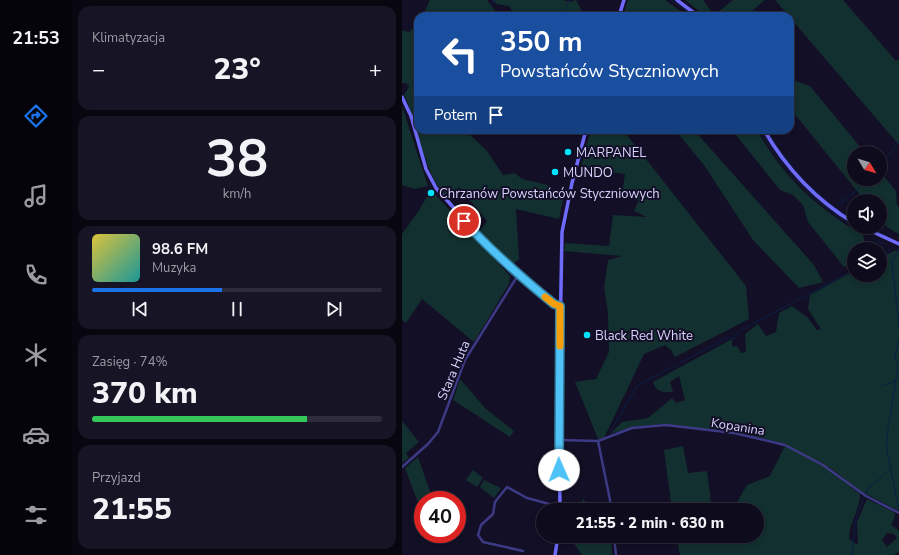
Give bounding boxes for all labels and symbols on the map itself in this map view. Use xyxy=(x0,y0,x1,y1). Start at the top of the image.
place label: MARPANEL xyxy=(576,144,646,162)
north arrow xyxy=(847,146,887,186)
marker: MARPANEL xyxy=(563,147,573,157)
place label: MUNDO xyxy=(563,164,613,182)
marker: MUNDO xyxy=(550,167,560,177)
place label: Chrzanów Powstańców Styczniowych xyxy=(439,185,660,203)
marker: Chrzanów Powstańców Styczniowych xyxy=(426,188,436,198)
pin xyxy=(447,204,481,238)
place label: Black Red White xyxy=(595,327,693,345)
marker: Black Red White xyxy=(582,330,592,340)
street label: Stara Huta xyxy=(433,338,474,403)
street label: Kopanina xyxy=(710,414,766,440)
position arrow xyxy=(538,449,580,491)
speed limit sign: 40 xyxy=(414,491,466,543)

